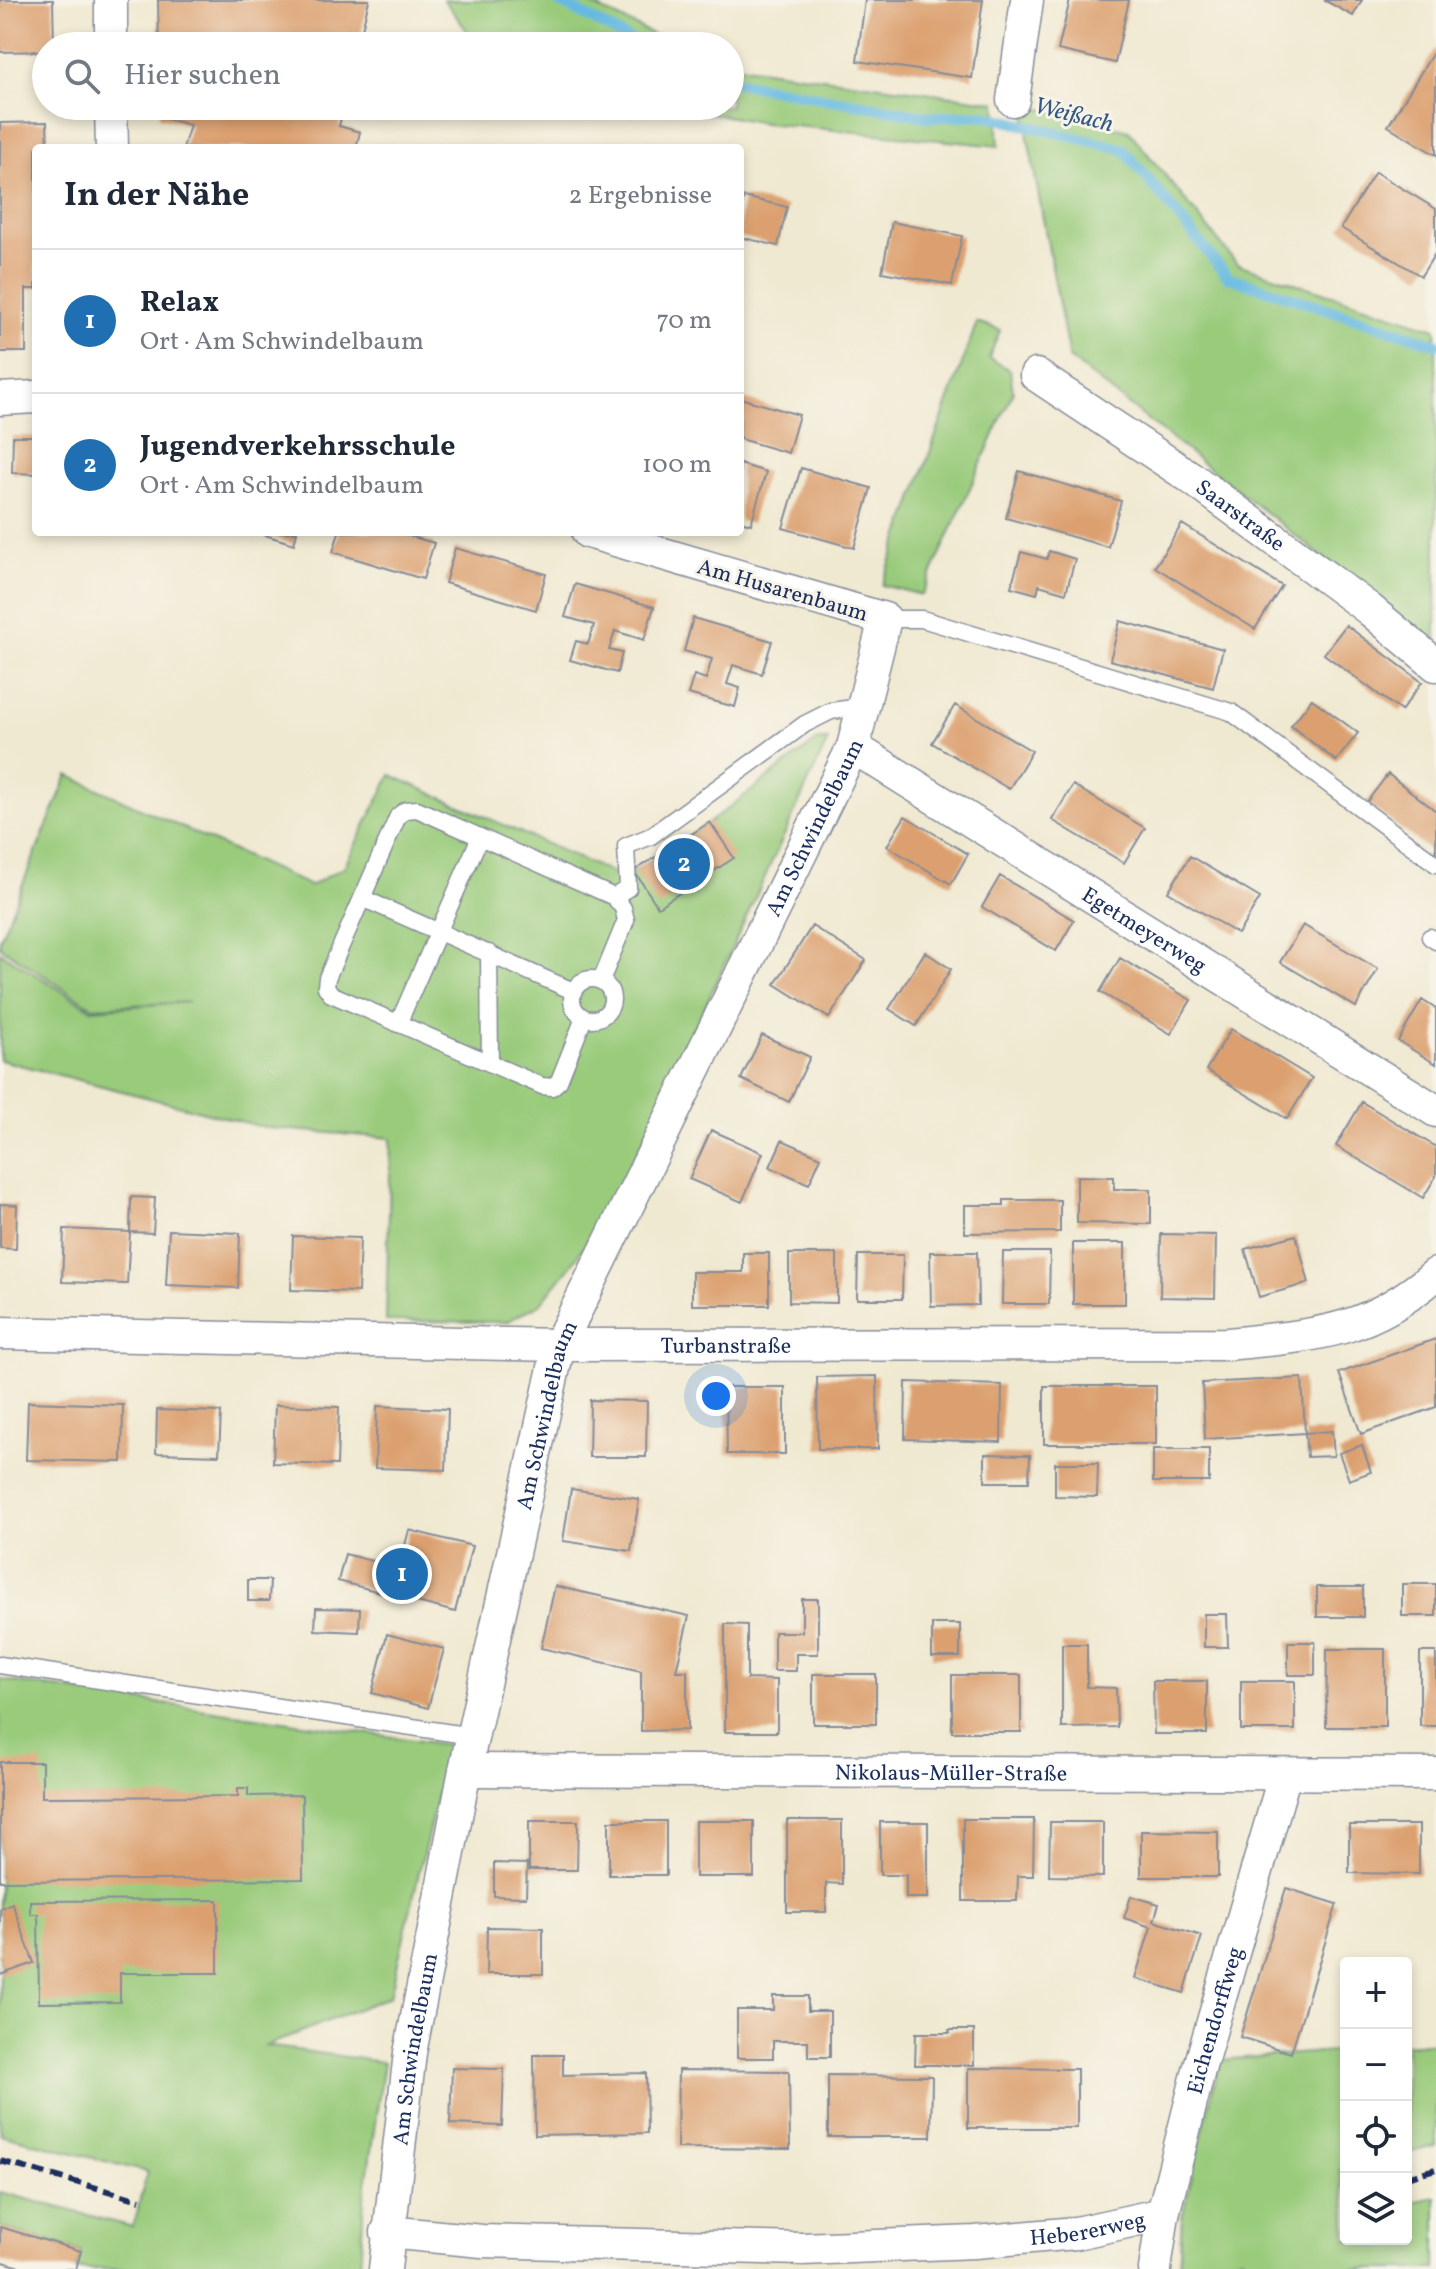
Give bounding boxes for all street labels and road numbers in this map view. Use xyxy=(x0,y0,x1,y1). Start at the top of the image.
street label: Saarstraße xyxy=(1188,473,1291,560)
street label: Am Husarenbaum xyxy=(693,552,871,631)
street label: Am Schwindelbaum xyxy=(759,734,873,922)
street label: Egetmeyerweg xyxy=(1075,881,1212,982)
street label: Am Schwindelbaum xyxy=(510,1316,587,1513)
street label: Turbanstraße xyxy=(661,1332,791,1363)
street label: Nikolaus-Müller-Straße xyxy=(835,1759,1067,1790)
street label: Eichendorffweg xyxy=(1181,1943,1252,2098)
street label: Am Schwindelbaum xyxy=(386,1951,447,2147)
street label: Hebererweg xyxy=(1029,2205,1149,2255)

